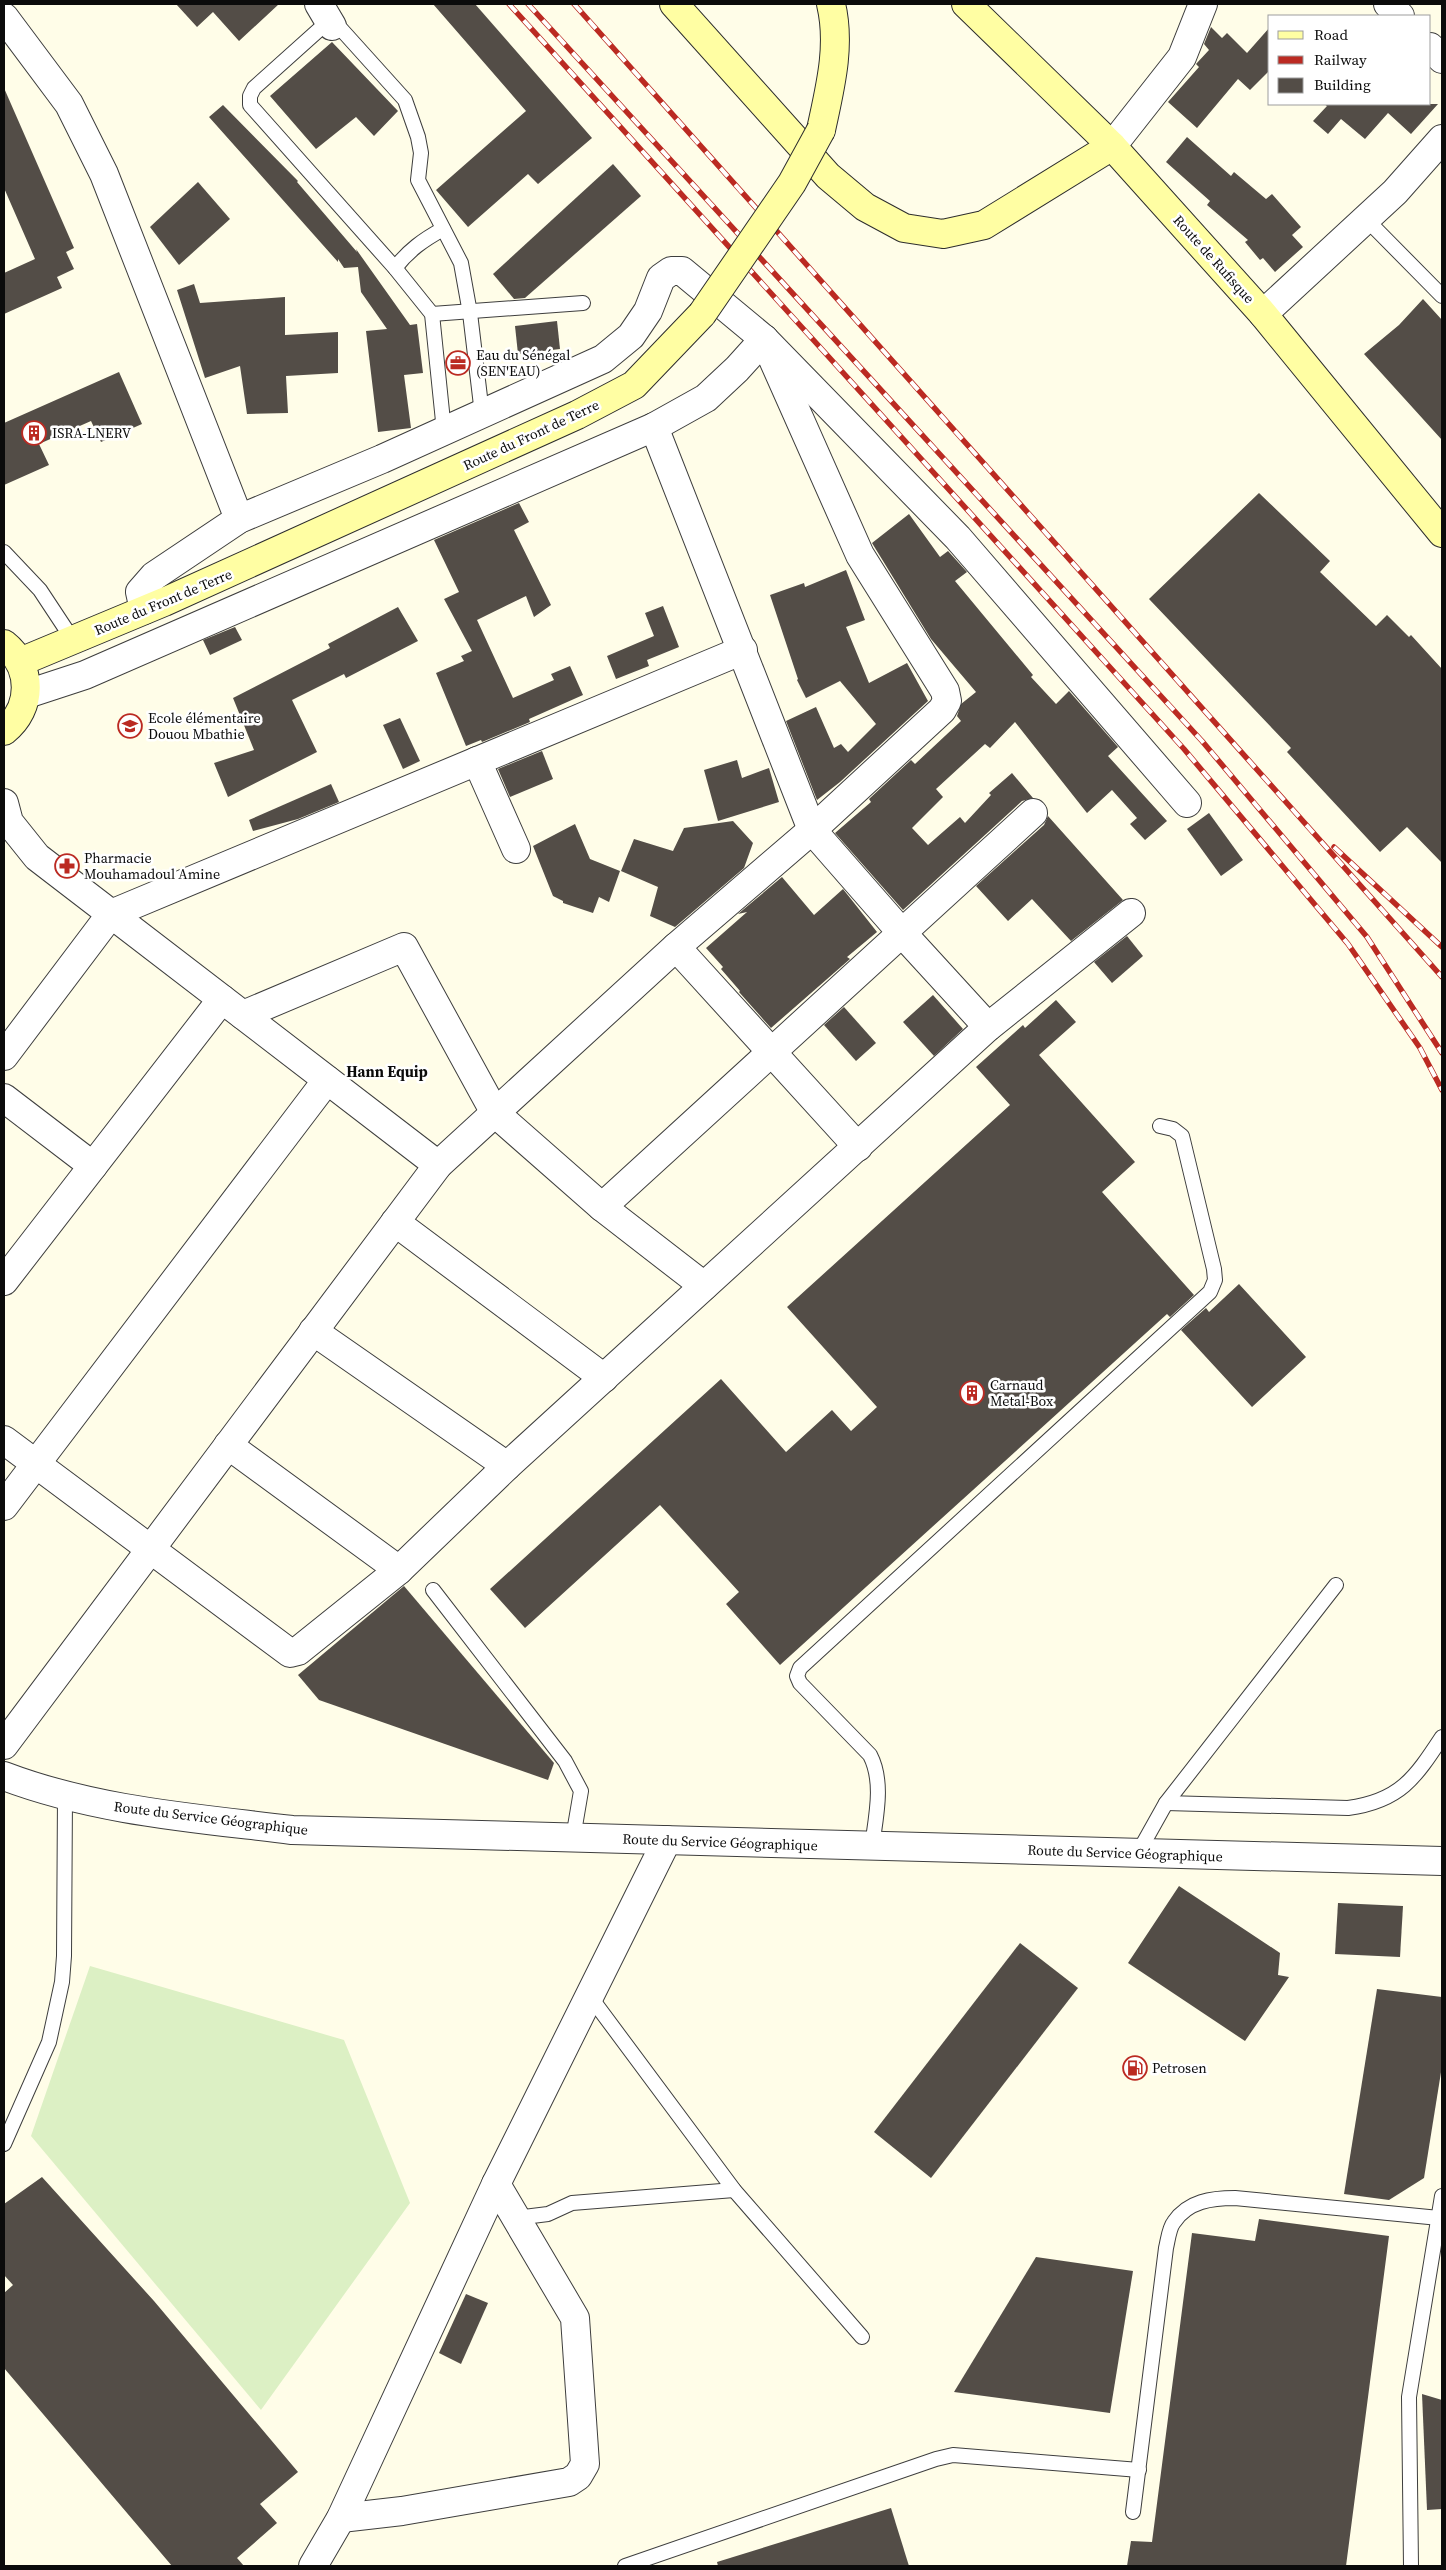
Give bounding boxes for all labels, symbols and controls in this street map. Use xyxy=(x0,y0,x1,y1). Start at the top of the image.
legend xyxy=(1268,15,1431,105)
text: Road xyxy=(1314,24,1348,45)
text: Railway xyxy=(1314,49,1367,70)
text: Building xyxy=(1314,74,1371,95)
street label: Route de Rufisque xyxy=(1169,210,1259,308)
place label: Eau du Sénégal (SEN'EAU) xyxy=(476,345,570,381)
office icon: Eau du Sénégal (SEN'EAU) xyxy=(445,350,471,376)
street label: Route du Front de Terre xyxy=(460,395,602,475)
building icon: ISRA-LNERV xyxy=(21,420,47,446)
place label: ISRA-LNERV xyxy=(52,423,132,443)
street label: Route du Front de Terre xyxy=(91,564,235,640)
place label: Ecole élémentaire Douou Mbathie xyxy=(148,708,261,744)
school or university icon: Ecole élémentaire Douou Mbathie xyxy=(117,713,143,739)
place label: Pharmacie Mouhamadoul Amine xyxy=(84,848,220,884)
pharmacy icon: Pharmacie Mouhamadoul Amine xyxy=(54,853,80,879)
district label: Hann Equip xyxy=(346,1061,428,1082)
place label: Carnaud Metal-Box xyxy=(990,1375,1054,1411)
building icon: Carnaud Metal-Box xyxy=(959,1380,985,1406)
street label: Route du Service Géographique xyxy=(113,1796,309,1840)
street label: Route du Service Géographique xyxy=(622,1829,818,1855)
street label: Route du Service Géographique xyxy=(1027,1840,1223,1866)
fuel station icon: Petrosen xyxy=(1122,2055,1148,2081)
place label: Petrosen xyxy=(1152,2058,1207,2078)

